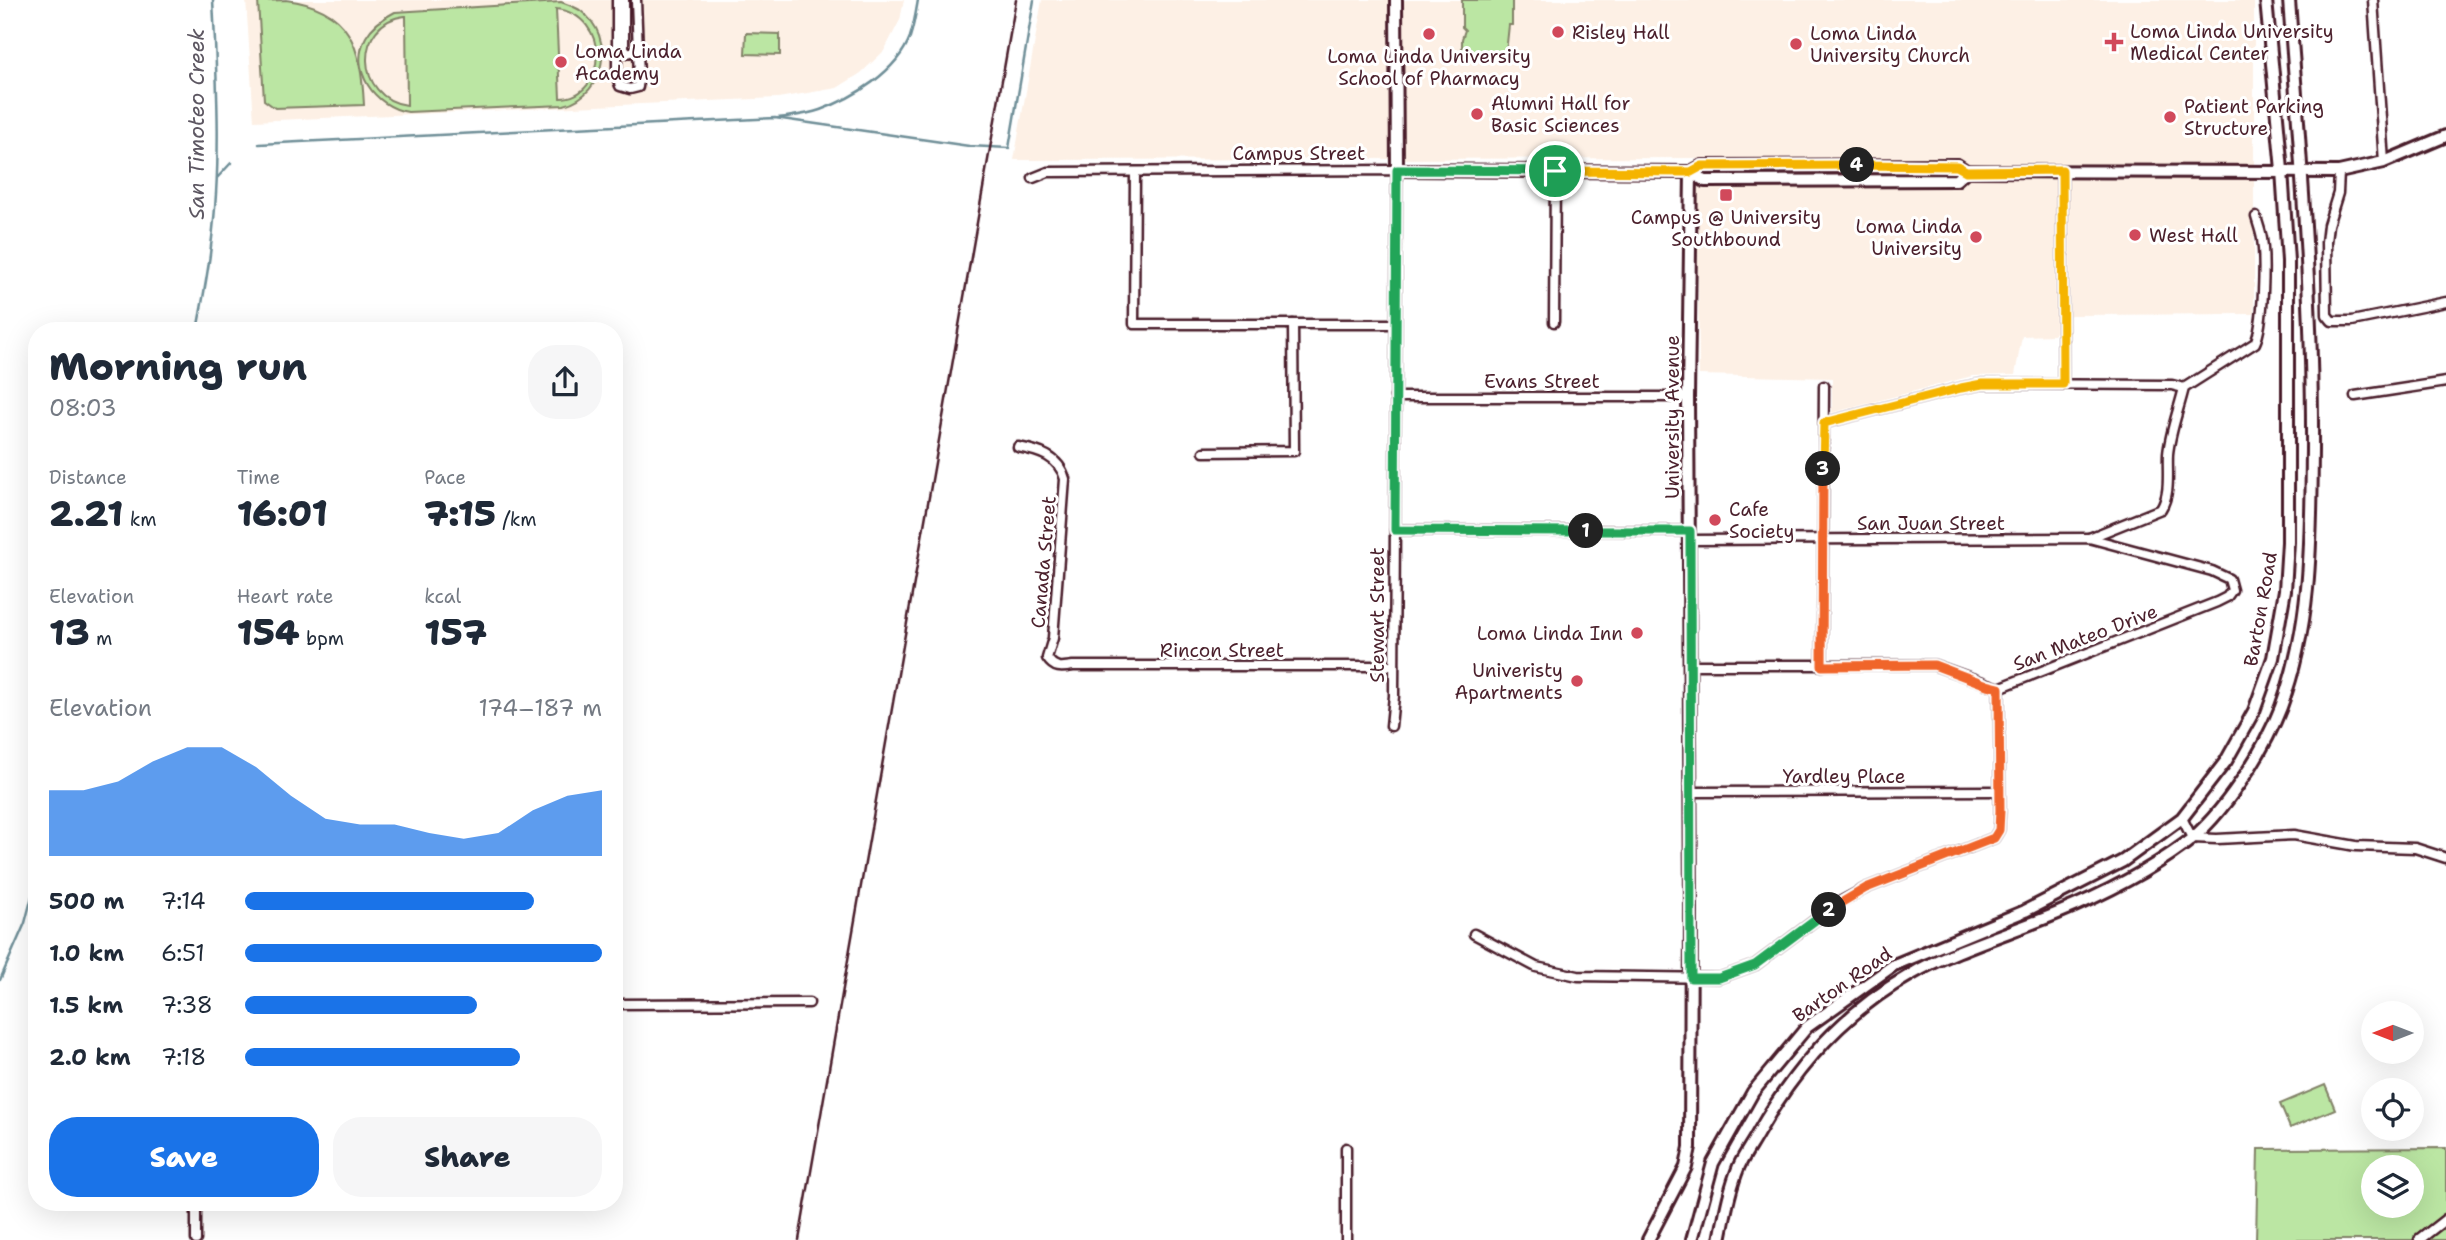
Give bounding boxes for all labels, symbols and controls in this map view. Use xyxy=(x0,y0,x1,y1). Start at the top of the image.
place label: Loma Linda University Medical Center xyxy=(2130,19,2334,66)
place label: Risley Hall xyxy=(1572,20,1670,45)
place label: Loma Linda University Church xyxy=(1810,21,1970,68)
marker: Risley Hall xyxy=(1550,24,1566,40)
marker: Loma Linda University School of Pharmacy xyxy=(1421,26,1437,42)
water label: San Timoteo Creek xyxy=(183,28,211,220)
marker: Loma Linda University Medical Center xyxy=(2104,32,2124,52)
marker: Loma Linda University Church xyxy=(1788,36,1804,52)
place label: Loma Linda Academy xyxy=(575,39,682,86)
place label: Loma Linda University School of Pharmacy xyxy=(1327,44,1531,91)
marker: Loma Linda Academy xyxy=(553,54,569,70)
place label: Alumni Hall for Basic Sciences xyxy=(1491,91,1630,138)
place label: Patient Parking Structure xyxy=(2184,94,2324,141)
marker: Alumni Hall for Basic Sciences xyxy=(1469,106,1485,122)
marker: Patient Parking Structure xyxy=(2162,109,2178,125)
street label: Campus Street xyxy=(1233,141,1365,166)
pin xyxy=(1525,141,1585,201)
pin: 4 xyxy=(1840,148,1874,182)
icon: arrive xyxy=(1536,152,1574,190)
text: 4 xyxy=(1850,152,1863,177)
marker: Campus @ University Southbound xyxy=(1718,187,1734,203)
place label: Campus @ University Southbound xyxy=(1631,205,1821,252)
place label: Loma Linda University xyxy=(1855,214,1962,261)
place label: West Hall xyxy=(2149,223,2238,248)
marker: West Hall xyxy=(2127,227,2143,243)
marker: Loma Linda University xyxy=(1968,229,1984,245)
street label: University Avenue xyxy=(1660,335,1685,499)
text: Morning run xyxy=(49,341,307,392)
button: share xyxy=(528,345,602,419)
street label: Evans Street xyxy=(1484,369,1600,394)
text: 08:03 xyxy=(49,393,117,423)
pin: 3 xyxy=(1806,452,1840,486)
text: 3 xyxy=(1816,456,1829,481)
text: Distance xyxy=(49,465,127,490)
text: Time xyxy=(237,465,280,490)
text: Pace xyxy=(424,465,466,490)
text: 2.21 xyxy=(49,490,123,537)
text: 16:01 xyxy=(237,490,328,537)
text: 7:15 xyxy=(424,490,496,537)
street label: Canada Street xyxy=(1025,495,1062,629)
place label: Cafe Society xyxy=(1729,497,1794,544)
text: km xyxy=(123,507,157,532)
text: /km xyxy=(496,507,537,532)
street label: San Juan Street xyxy=(1857,511,2005,536)
marker: Cafe Society xyxy=(1707,512,1723,528)
pin: 1 xyxy=(1568,514,1604,548)
text: 1 xyxy=(1581,518,1590,543)
street label: Stewart Street xyxy=(1365,547,1390,683)
street label: Barton Road xyxy=(2238,550,2283,668)
text: Elevation xyxy=(49,584,134,609)
text: Heart rate xyxy=(237,584,333,609)
text: kcal xyxy=(424,584,461,609)
street label: San Mateo Drive xyxy=(2009,598,2161,677)
text: 13 xyxy=(49,609,89,656)
text: 154 xyxy=(237,609,300,656)
text: 157 xyxy=(424,609,487,656)
place label: Loma Linda Inn xyxy=(1477,621,1623,646)
marker: Loma Linda Inn xyxy=(1629,625,1645,641)
text: m xyxy=(89,626,112,651)
text: bpm xyxy=(300,626,344,651)
street label: Rincon Street xyxy=(1160,638,1284,663)
place label: Univeristy Apartments xyxy=(1455,658,1563,705)
marker: Univeristy Apartments xyxy=(1569,673,1585,689)
text: Elevation xyxy=(49,693,152,723)
text: 174–187 m xyxy=(479,693,602,723)
street label: Yardley Place xyxy=(1783,764,1905,789)
text: 500 m xyxy=(49,886,124,916)
text: 7:14 xyxy=(161,886,206,916)
pin: 2 xyxy=(1812,892,1846,928)
text: 2 xyxy=(1822,897,1835,922)
text: 1.0 km xyxy=(49,938,124,968)
text: 6:51 xyxy=(161,938,205,968)
street label: Barton Road xyxy=(1788,941,1897,1028)
text: 1.5 km xyxy=(49,990,123,1020)
text: 7:38 xyxy=(161,990,213,1020)
north arrow xyxy=(2361,1001,2424,1064)
map controls xyxy=(2361,1001,2424,1218)
text: 2.0 km xyxy=(49,1042,131,1072)
text: 7:18 xyxy=(161,1042,206,1072)
button: locate xyxy=(2361,1078,2424,1141)
button: Save xyxy=(49,1117,319,1197)
button: Share xyxy=(333,1117,602,1197)
button: layers xyxy=(2361,1155,2424,1218)

